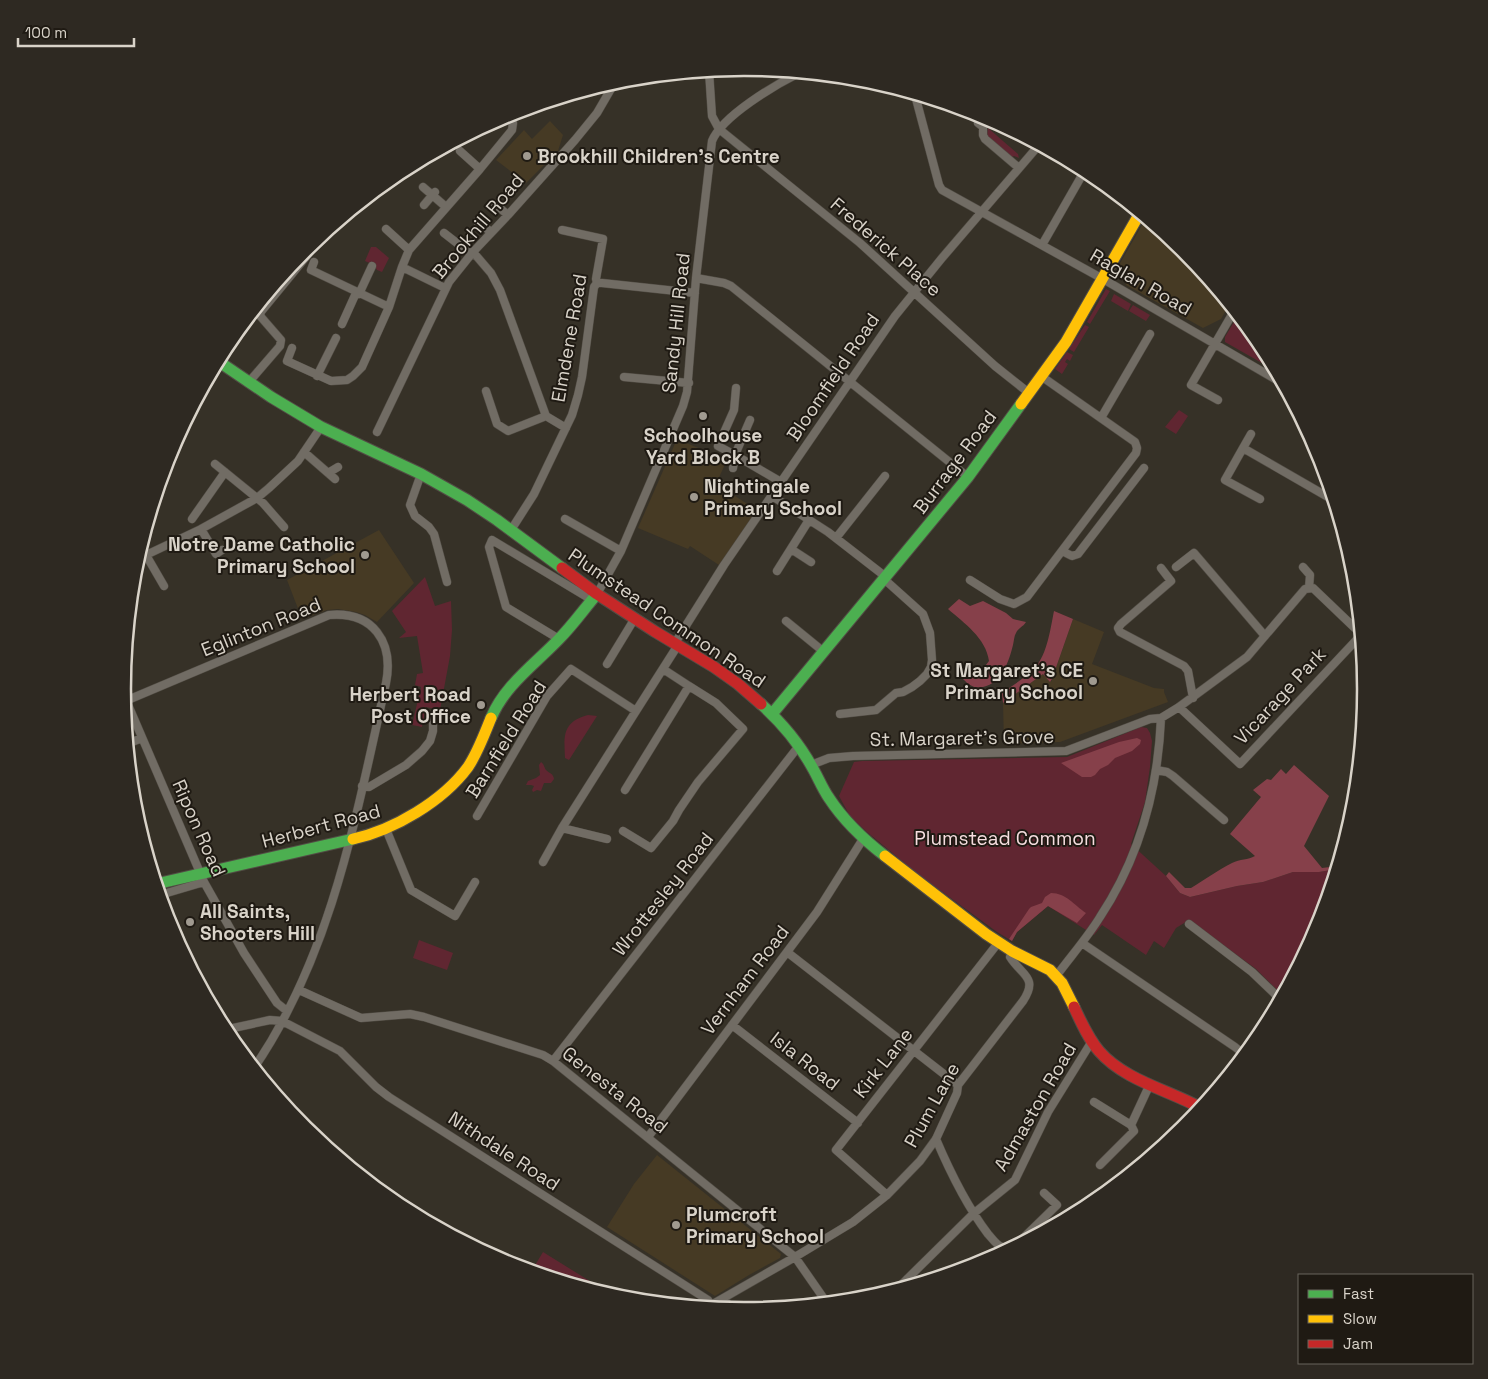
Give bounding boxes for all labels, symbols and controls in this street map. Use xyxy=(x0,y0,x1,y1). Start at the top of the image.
scale bar xyxy=(18,15,134,47)
text: 100 m xyxy=(25,23,67,42)
place label: Brookhill Children’s Centre xyxy=(537,144,780,169)
marker: Brookhill Children’s Centre xyxy=(521,150,533,162)
street label: Brookhill Road xyxy=(427,168,529,284)
street label: Frederick Place xyxy=(825,192,947,302)
street label: Raglan Road xyxy=(1086,243,1196,321)
street label: Sandy Hill Road xyxy=(656,252,696,394)
street label: Elmdene Road xyxy=(545,272,593,404)
street label: Bloomfield Road xyxy=(781,308,885,446)
street label: Burrage Road xyxy=(908,405,1002,519)
marker: Schoolhouse Yard Block B xyxy=(697,410,709,422)
place label: Schoolhouse Yard Block B xyxy=(644,423,762,470)
place label: Nightingale Primary School xyxy=(704,474,842,521)
marker: Nightingale Primary School xyxy=(688,491,700,503)
place label: Notre Dame Catholic Primary School xyxy=(168,532,355,579)
street label: Plumstead Common Road xyxy=(564,543,770,693)
marker: Notre Dame Catholic Primary School xyxy=(359,549,371,561)
street label: Eglinton Road xyxy=(197,592,325,662)
street label: Vicarage Park xyxy=(1229,642,1331,750)
place label: St Margaret's CE Primary School xyxy=(930,658,1083,705)
street label: Barnfield Road xyxy=(460,675,552,803)
marker: St Margaret's CE Primary School xyxy=(1087,675,1099,687)
place label: Herbert Road Post Office xyxy=(349,682,471,729)
marker: Herbert Road Post Office xyxy=(475,699,487,711)
street label: St. Margaret's Grove xyxy=(869,724,1055,752)
street label: Ripon Road xyxy=(166,776,232,880)
street label: Herbert Road xyxy=(259,798,383,854)
park label: Plumstead Common xyxy=(914,826,1096,851)
street label: Wrottesley Road xyxy=(607,827,719,961)
place label: All Saints, Shooters Hill xyxy=(200,899,315,946)
marker: All Saints, Shooters Hill xyxy=(184,916,196,928)
street label: Vernham Road xyxy=(695,920,795,1040)
street label: Kirk Lane xyxy=(848,1023,918,1103)
street label: Isla Road xyxy=(765,1026,845,1096)
street label: Admaston Road xyxy=(988,1038,1082,1176)
street label: Genesta Road xyxy=(557,1041,673,1139)
street label: Plum Lane xyxy=(898,1058,966,1152)
street label: Nithdale Road xyxy=(443,1106,565,1196)
place label: Plumcroft Primary School xyxy=(686,1202,824,1249)
marker: Plumcroft Primary School xyxy=(670,1219,682,1231)
legend xyxy=(1298,1274,1473,1364)
text: Fast xyxy=(1343,1284,1374,1303)
text: Slow xyxy=(1343,1309,1377,1328)
text: Jam xyxy=(1343,1334,1373,1353)

